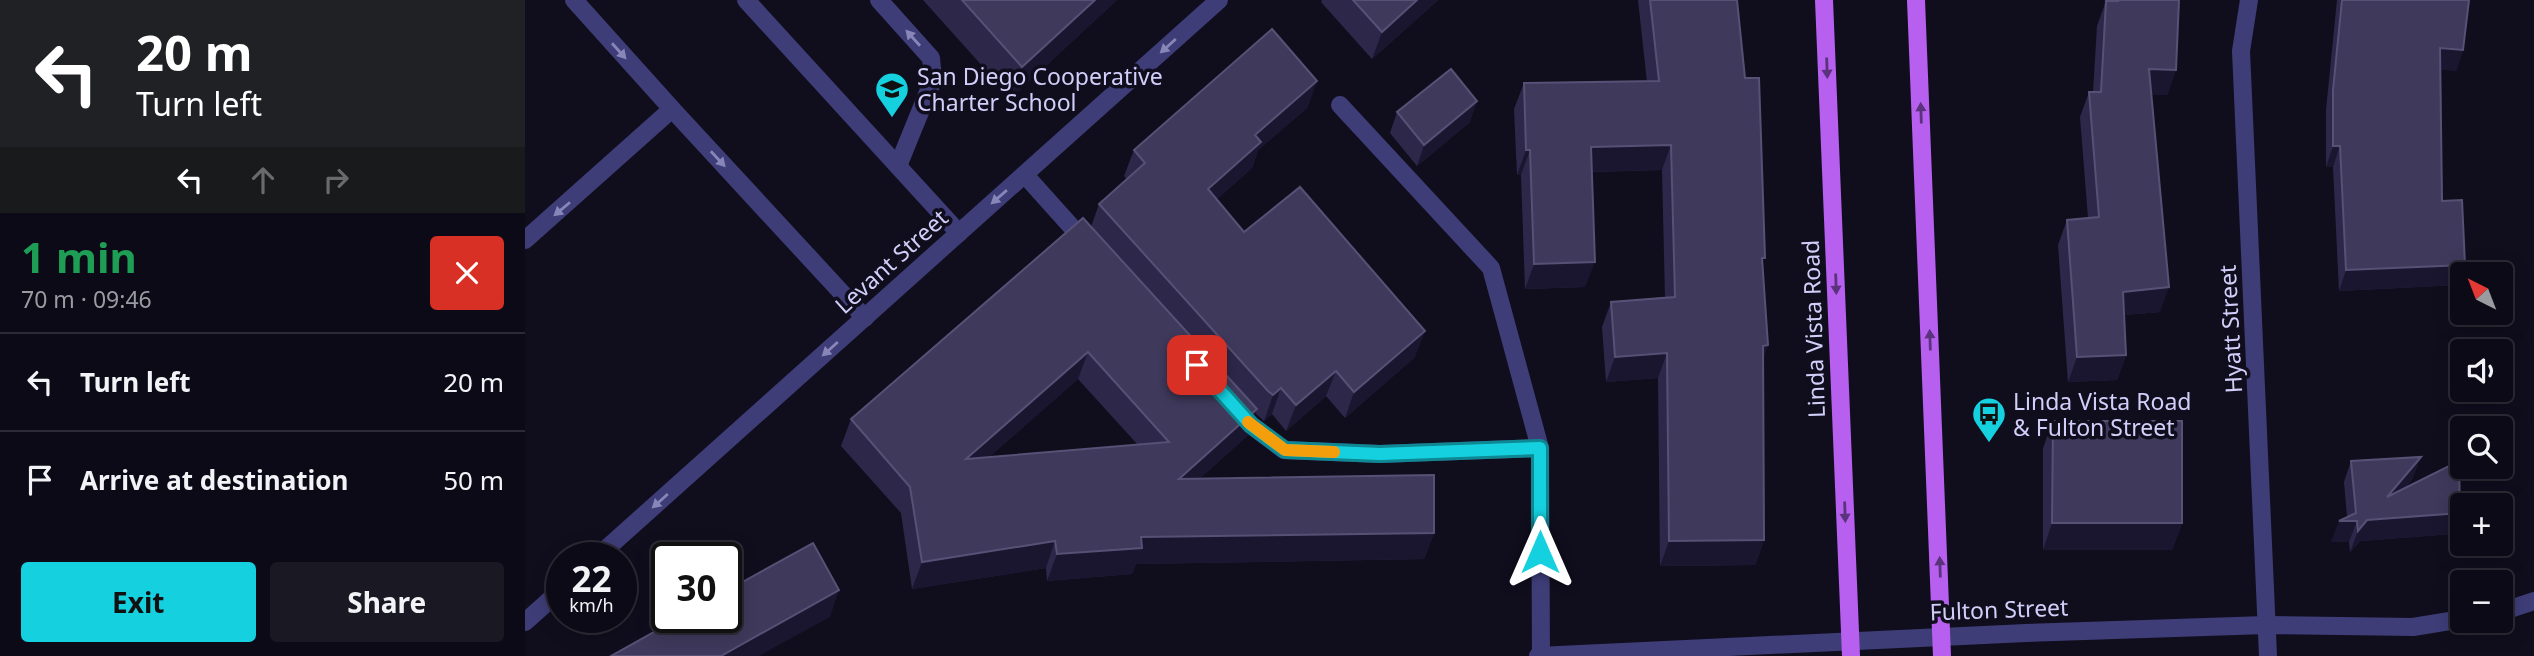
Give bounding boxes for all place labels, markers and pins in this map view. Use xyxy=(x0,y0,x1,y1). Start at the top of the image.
place label: San Diego Cooperative Charter School xyxy=(917,60,1163,118)
school or university icon: San Diego Cooperative Charter School xyxy=(873,70,911,119)
pin xyxy=(1167,335,1227,395)
place label: Linda Vista Road & Fulton Street xyxy=(2013,385,2191,443)
bus stop icon: Linda Vista Road & Fulton Street xyxy=(1970,395,2008,444)

